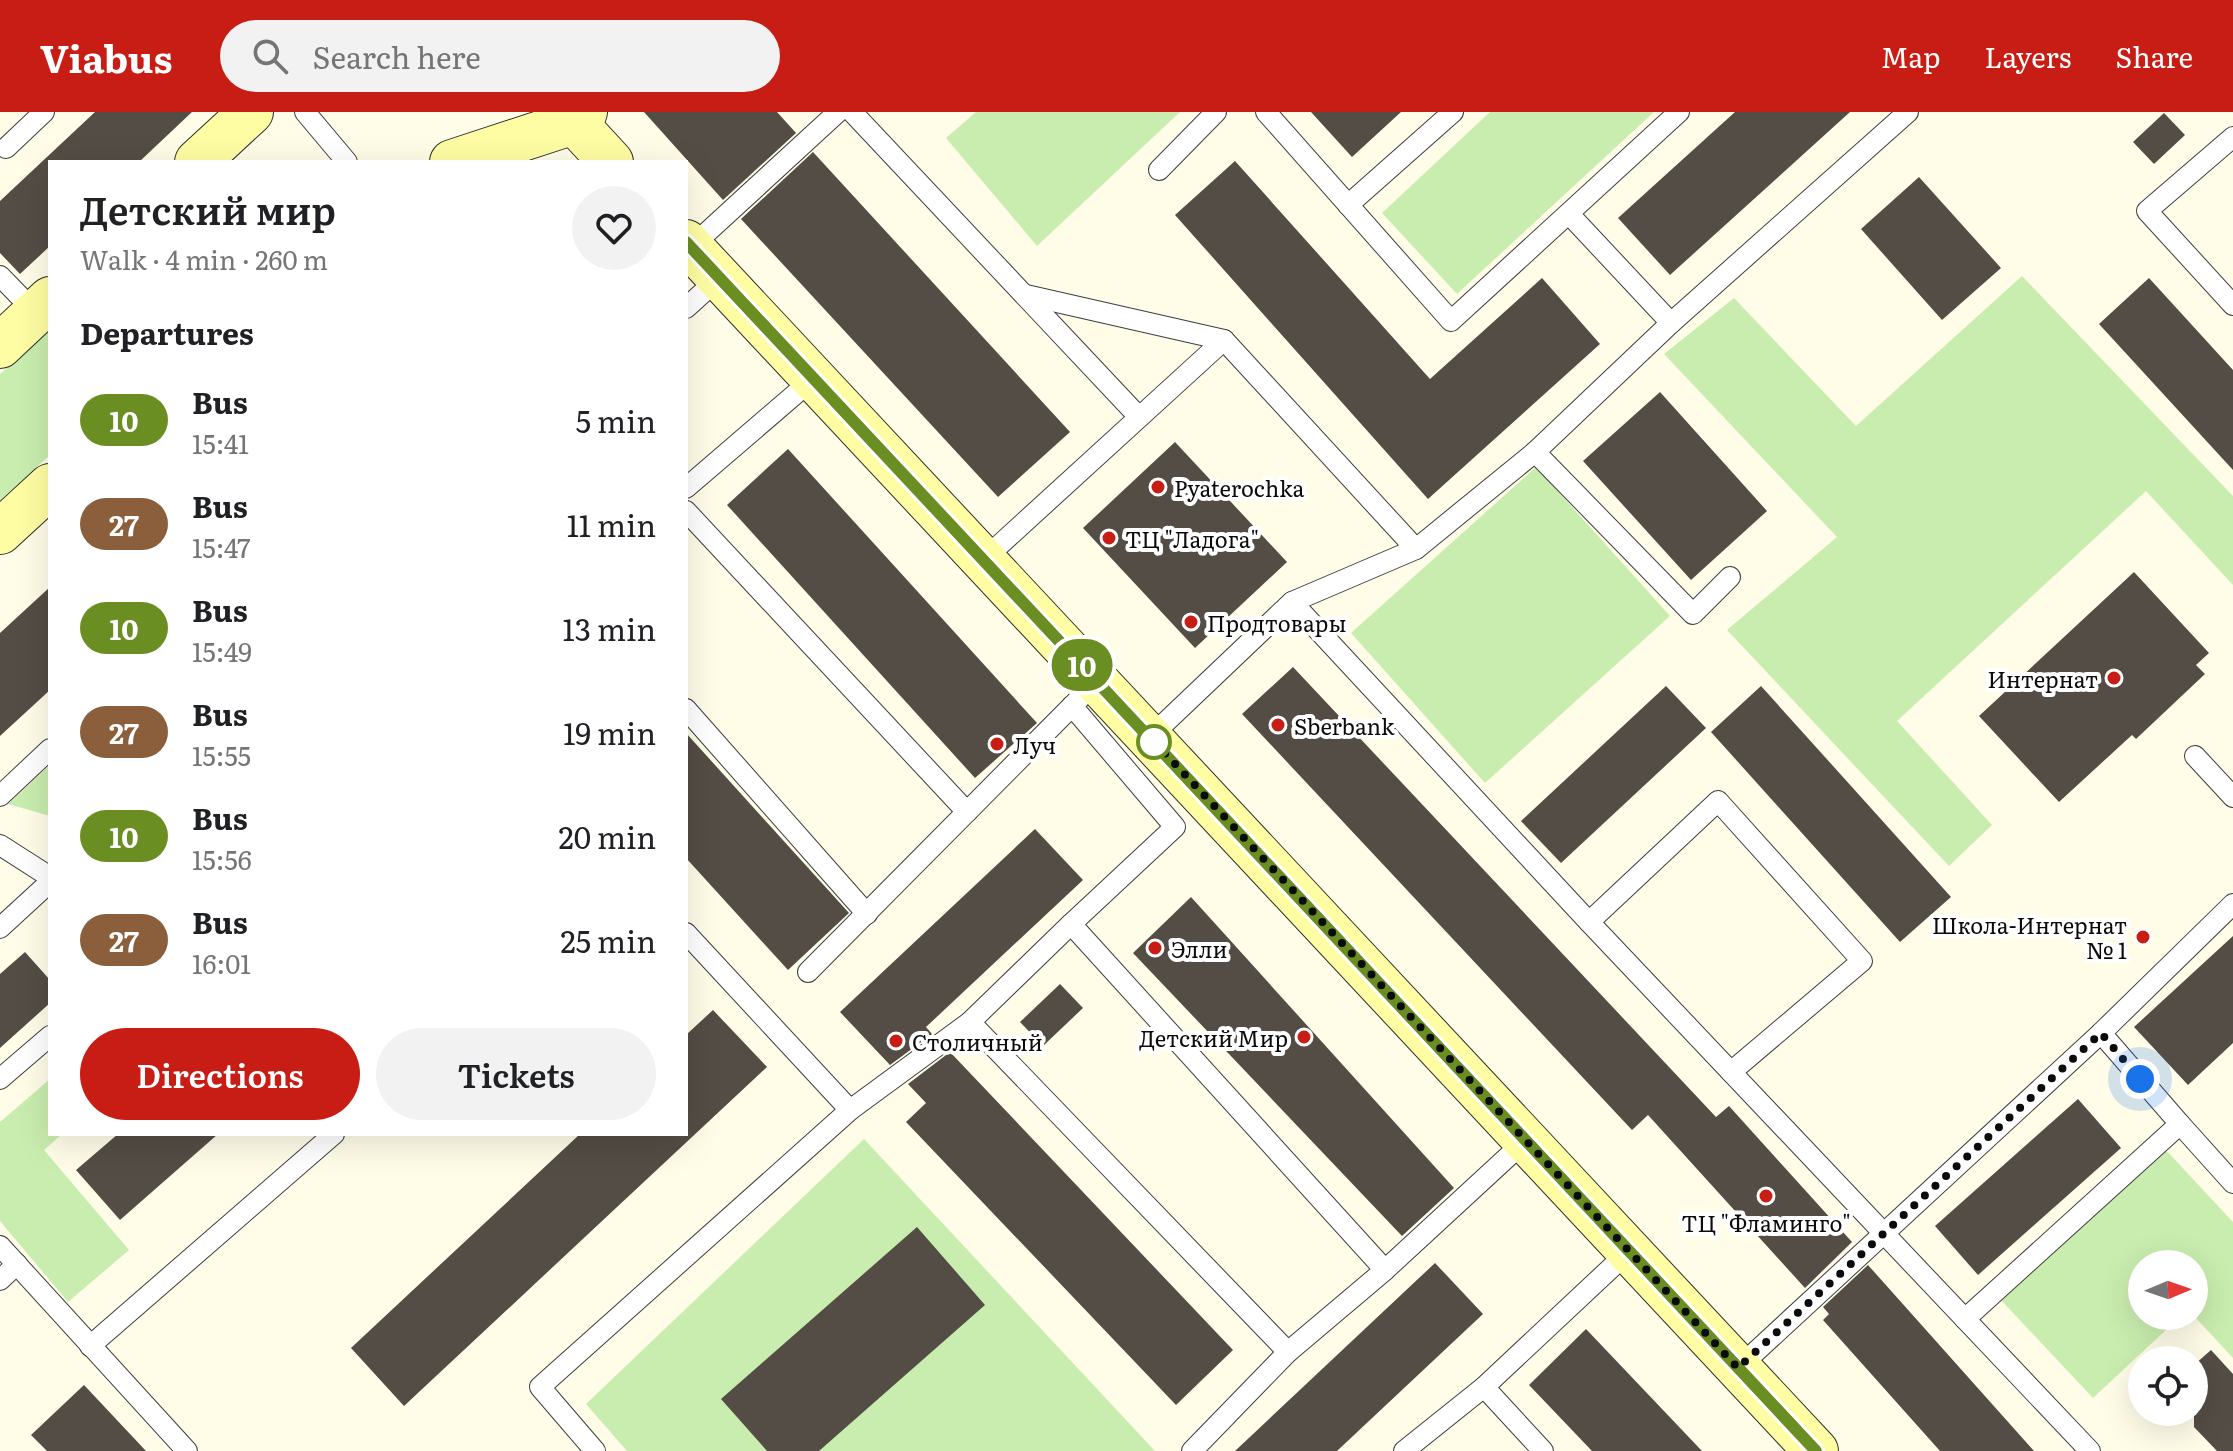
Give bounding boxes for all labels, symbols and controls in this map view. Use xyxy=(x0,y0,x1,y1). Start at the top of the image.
search box xyxy=(220,20,780,92)
text: Viabus xyxy=(40,28,172,85)
icon: search xyxy=(248,34,292,78)
text: Search here xyxy=(312,34,481,78)
text: Map xyxy=(1881,35,1940,77)
text: Layers xyxy=(1984,35,2071,77)
text: Share xyxy=(2115,35,2193,77)
text: Детский мир xyxy=(80,180,336,237)
button: heart xyxy=(572,186,656,270)
text: Walk · 4 min · 260 m xyxy=(80,239,328,278)
text: Departures xyxy=(80,310,254,354)
text: Bus xyxy=(192,379,248,423)
text: 5 min xyxy=(576,398,656,442)
text: 10 xyxy=(110,399,138,441)
text: 15:41 xyxy=(192,423,249,462)
place label: Pyaterochka xyxy=(1174,471,1305,504)
marker: Pyaterochka xyxy=(1149,478,1167,496)
text: Bus xyxy=(192,483,248,527)
text: 11 min xyxy=(567,502,656,546)
text: 27 xyxy=(109,503,139,545)
place label: ТЦ "Ладога" xyxy=(1125,522,1259,555)
text: 15:47 xyxy=(192,527,251,566)
marker: ТЦ "Ладога" xyxy=(1100,529,1118,547)
text: Bus xyxy=(192,587,248,631)
text: 13 min xyxy=(563,606,656,650)
place label: Продтовары xyxy=(1207,606,1346,639)
text: 10 xyxy=(110,607,138,649)
marker: Продтовары xyxy=(1182,613,1200,631)
text: 15:49 xyxy=(192,631,252,670)
line badge: 10 xyxy=(1046,639,1118,691)
text: 10 xyxy=(1068,644,1096,686)
place label: Интернат xyxy=(1987,662,2098,695)
marker: Интернат xyxy=(2105,669,2123,687)
text: Bus xyxy=(192,691,248,735)
place label: Sberbank xyxy=(1294,709,1395,742)
text: 19 min xyxy=(563,710,656,754)
text: 27 xyxy=(109,711,139,753)
marker: Sberbank xyxy=(1269,716,1287,734)
unlabelled marker xyxy=(1137,725,1171,759)
place label: Луч xyxy=(1013,728,1056,761)
text: 15:55 xyxy=(192,735,251,774)
marker: Луч xyxy=(988,735,1006,753)
text: Bus xyxy=(192,795,248,839)
text: 20 min xyxy=(559,814,656,858)
text: 10 xyxy=(110,815,138,857)
text: 15:56 xyxy=(192,839,252,878)
text: Bus xyxy=(192,899,248,943)
place label: Школа-Интернат № 1 xyxy=(1932,908,2127,966)
text: 25 min xyxy=(561,918,656,962)
text: 27 xyxy=(109,919,139,961)
marker: Школа-Интернат № 1 xyxy=(2134,928,2152,946)
place label: Элли xyxy=(1171,932,1227,965)
marker: Элли xyxy=(1146,939,1164,957)
text: 16:01 xyxy=(192,943,251,982)
place label: Детский Мир xyxy=(1139,1021,1288,1054)
place label: Столичный xyxy=(912,1025,1043,1058)
button: Directions xyxy=(80,1028,360,1120)
button: Tickets xyxy=(376,1028,656,1120)
marker: Детский Мир xyxy=(1295,1028,1313,1046)
marker: Столичный xyxy=(887,1032,905,1050)
your location xyxy=(2120,1059,2160,1099)
marker: ТЦ "Фламинго" xyxy=(1757,1187,1775,1205)
place label: ТЦ "Фламинго" xyxy=(1681,1206,1851,1239)
north arrow xyxy=(2128,1250,2208,1330)
map controls xyxy=(2128,1250,2208,1426)
button: locate xyxy=(2128,1346,2208,1426)

